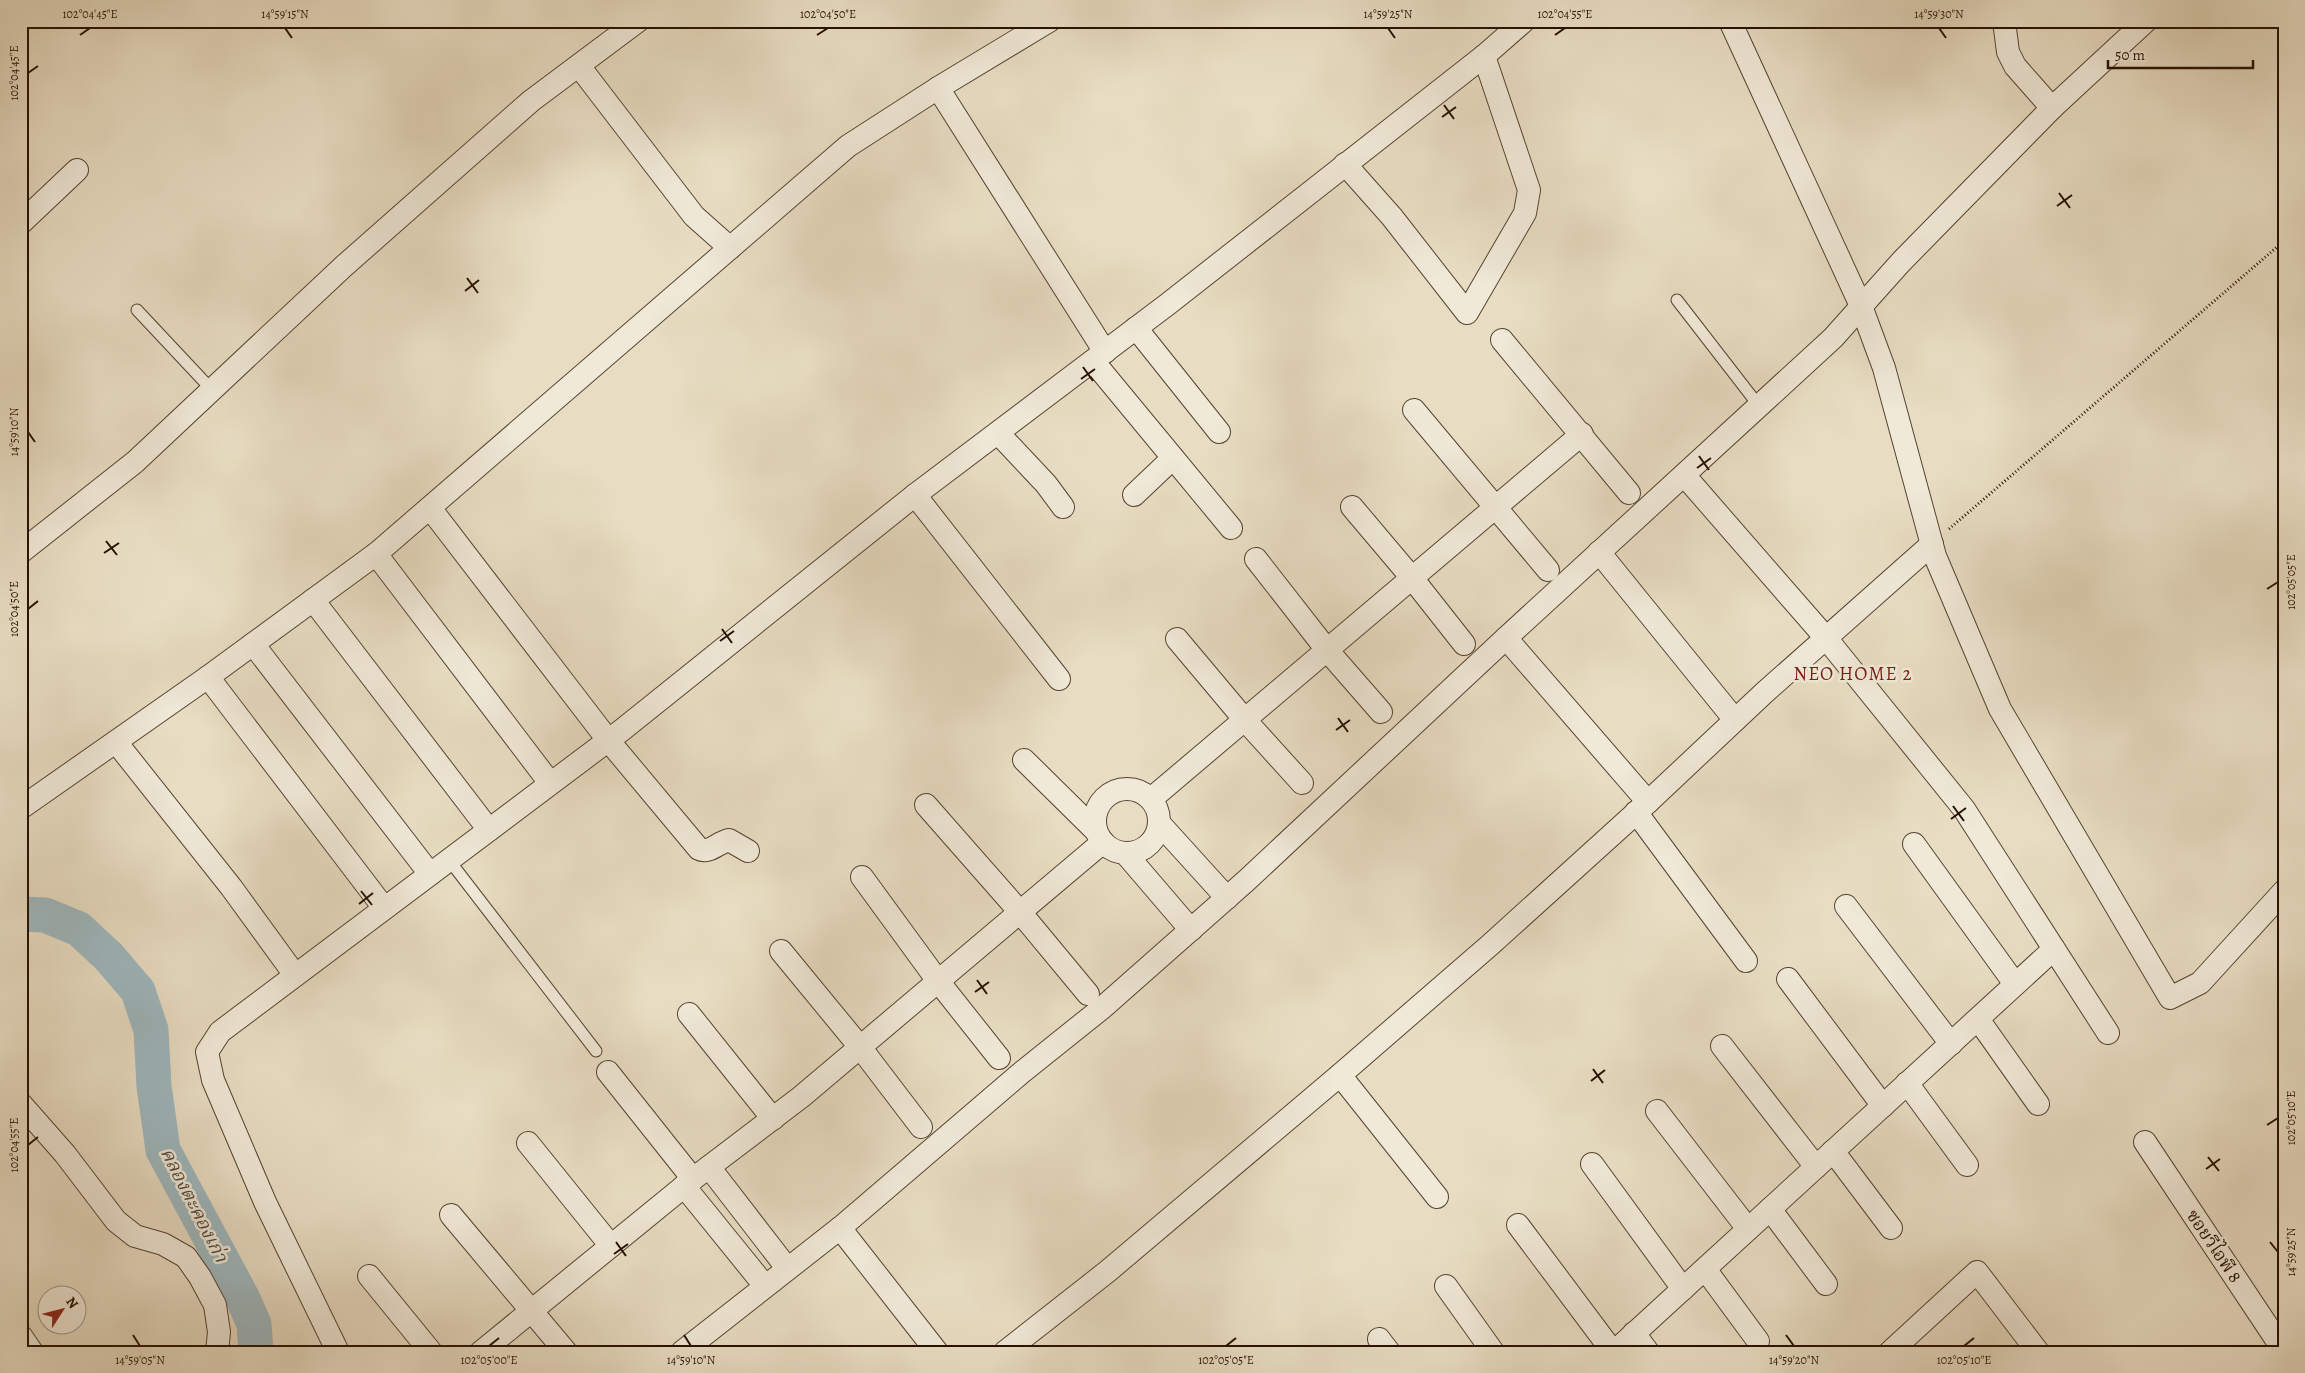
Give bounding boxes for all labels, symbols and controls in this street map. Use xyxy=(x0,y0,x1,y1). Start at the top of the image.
text: 102°04'45"E xyxy=(62,6,118,22)
text: 14°59'15"N xyxy=(261,6,309,22)
text: 102°04'50"E xyxy=(800,6,856,22)
text: 14°59'25"N xyxy=(1364,6,1413,22)
text: 102°04'55"E xyxy=(1538,6,1592,22)
text: 14°59'30"N xyxy=(1914,6,1964,22)
scale bar xyxy=(2108,38,2252,70)
text: 102°04'45"E xyxy=(6,45,22,101)
text: 50 m xyxy=(2115,45,2145,65)
text: 14°59'10"N xyxy=(6,407,22,456)
text: 102°05'05"E xyxy=(2283,554,2299,610)
text: 102°04'50"E xyxy=(6,581,22,637)
district label: NEO HOME 2 xyxy=(1793,661,1913,687)
text: 102°05'10"E xyxy=(2283,1091,2299,1145)
text: 102°04'55"E xyxy=(6,1118,22,1172)
water label: คลองตะคองเก่า xyxy=(154,1143,234,1267)
street label: ซอยวีไอพี 8 xyxy=(2181,1205,2247,1287)
text: 14°59'25"N xyxy=(2283,1227,2299,1276)
north arrow xyxy=(38,1286,88,1336)
text: N xyxy=(61,1293,83,1312)
text: 14°59'05"N xyxy=(115,1352,165,1368)
text: 102°05'00"E xyxy=(461,1352,517,1368)
text: 14°59'10"N xyxy=(667,1352,716,1368)
text: 102°05'05"E xyxy=(1198,1352,1254,1368)
text: 14°59'20"N xyxy=(1769,1352,1819,1368)
text: 102°05'10"E xyxy=(1937,1352,1991,1368)

